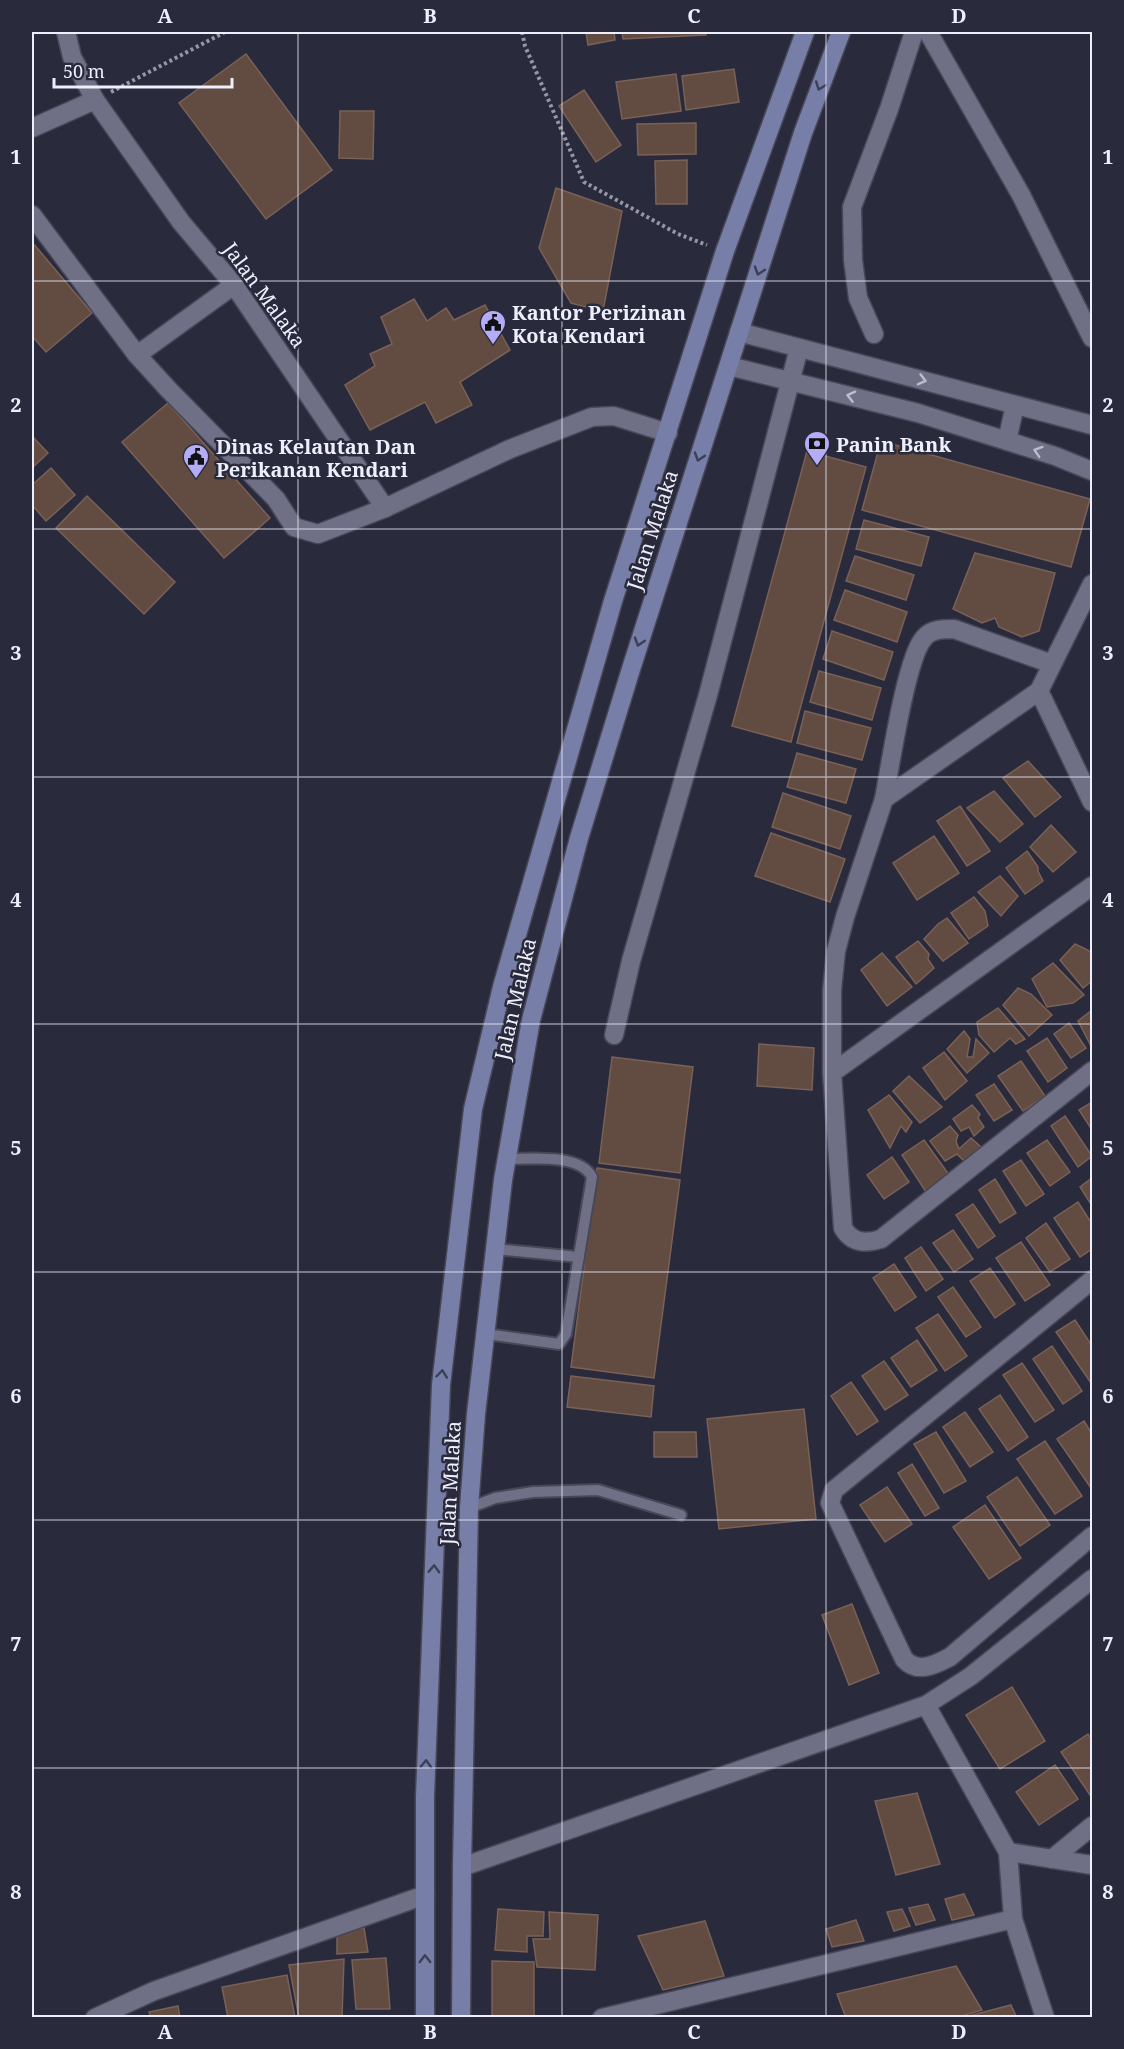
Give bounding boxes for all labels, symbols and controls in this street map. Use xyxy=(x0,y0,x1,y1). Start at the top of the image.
text: A xyxy=(157,2,173,29)
text: B xyxy=(423,2,437,29)
text: C xyxy=(687,2,701,29)
text: D xyxy=(951,2,967,29)
scale bar xyxy=(54,51,232,89)
text: 50 m xyxy=(63,59,105,83)
one-way arrow xyxy=(815,80,827,91)
text: 1 xyxy=(10,143,22,170)
text: 1 xyxy=(1102,143,1114,170)
street label: Jalan Malaka xyxy=(217,236,312,353)
one-way arrow xyxy=(754,265,766,276)
place label: Kantor Perizinan Kota Kendari xyxy=(512,299,686,349)
public building icon: Kantor Perizinan Kota Kendari xyxy=(478,308,508,346)
one-way arrow xyxy=(916,373,926,386)
text: 2 xyxy=(10,391,22,418)
one-way arrow xyxy=(846,391,857,403)
text: 2 xyxy=(1102,391,1114,418)
bank icon: Panin Bank xyxy=(802,429,832,467)
place label: Panin Bank xyxy=(836,431,951,458)
place label: Dinas Kelautan Dan Perikanan Kendari xyxy=(216,433,416,483)
public building icon: Dinas Kelautan Dan Perikanan Kendari xyxy=(181,442,211,480)
one-way arrow xyxy=(1033,446,1044,458)
one-way arrow xyxy=(694,451,707,462)
street label: Jalan Malaka xyxy=(620,467,684,594)
one-way arrow xyxy=(634,636,647,647)
text: 3 xyxy=(10,639,22,666)
text: 3 xyxy=(1102,639,1114,666)
text: 4 xyxy=(10,886,22,913)
text: 4 xyxy=(1102,886,1114,913)
street label: Jalan Malaka xyxy=(488,935,542,1064)
text: 5 xyxy=(10,1134,22,1161)
text: 5 xyxy=(1102,1134,1114,1161)
one-way arrow xyxy=(435,1370,448,1379)
text: 6 xyxy=(10,1382,22,1409)
text: 6 xyxy=(1102,1382,1114,1409)
street label: Jalan Malaka xyxy=(433,1420,467,1547)
one-way arrow xyxy=(427,1565,440,1574)
text: 7 xyxy=(10,1630,22,1657)
text: 7 xyxy=(1102,1630,1114,1657)
one-way arrow xyxy=(420,1760,433,1769)
text: 8 xyxy=(10,1878,22,1905)
text: 8 xyxy=(1102,1878,1114,1905)
one-way arrow xyxy=(419,1955,431,1964)
text: A xyxy=(157,2018,173,2045)
text: B xyxy=(423,2018,437,2045)
text: C xyxy=(687,2018,701,2045)
text: D xyxy=(951,2018,967,2045)

